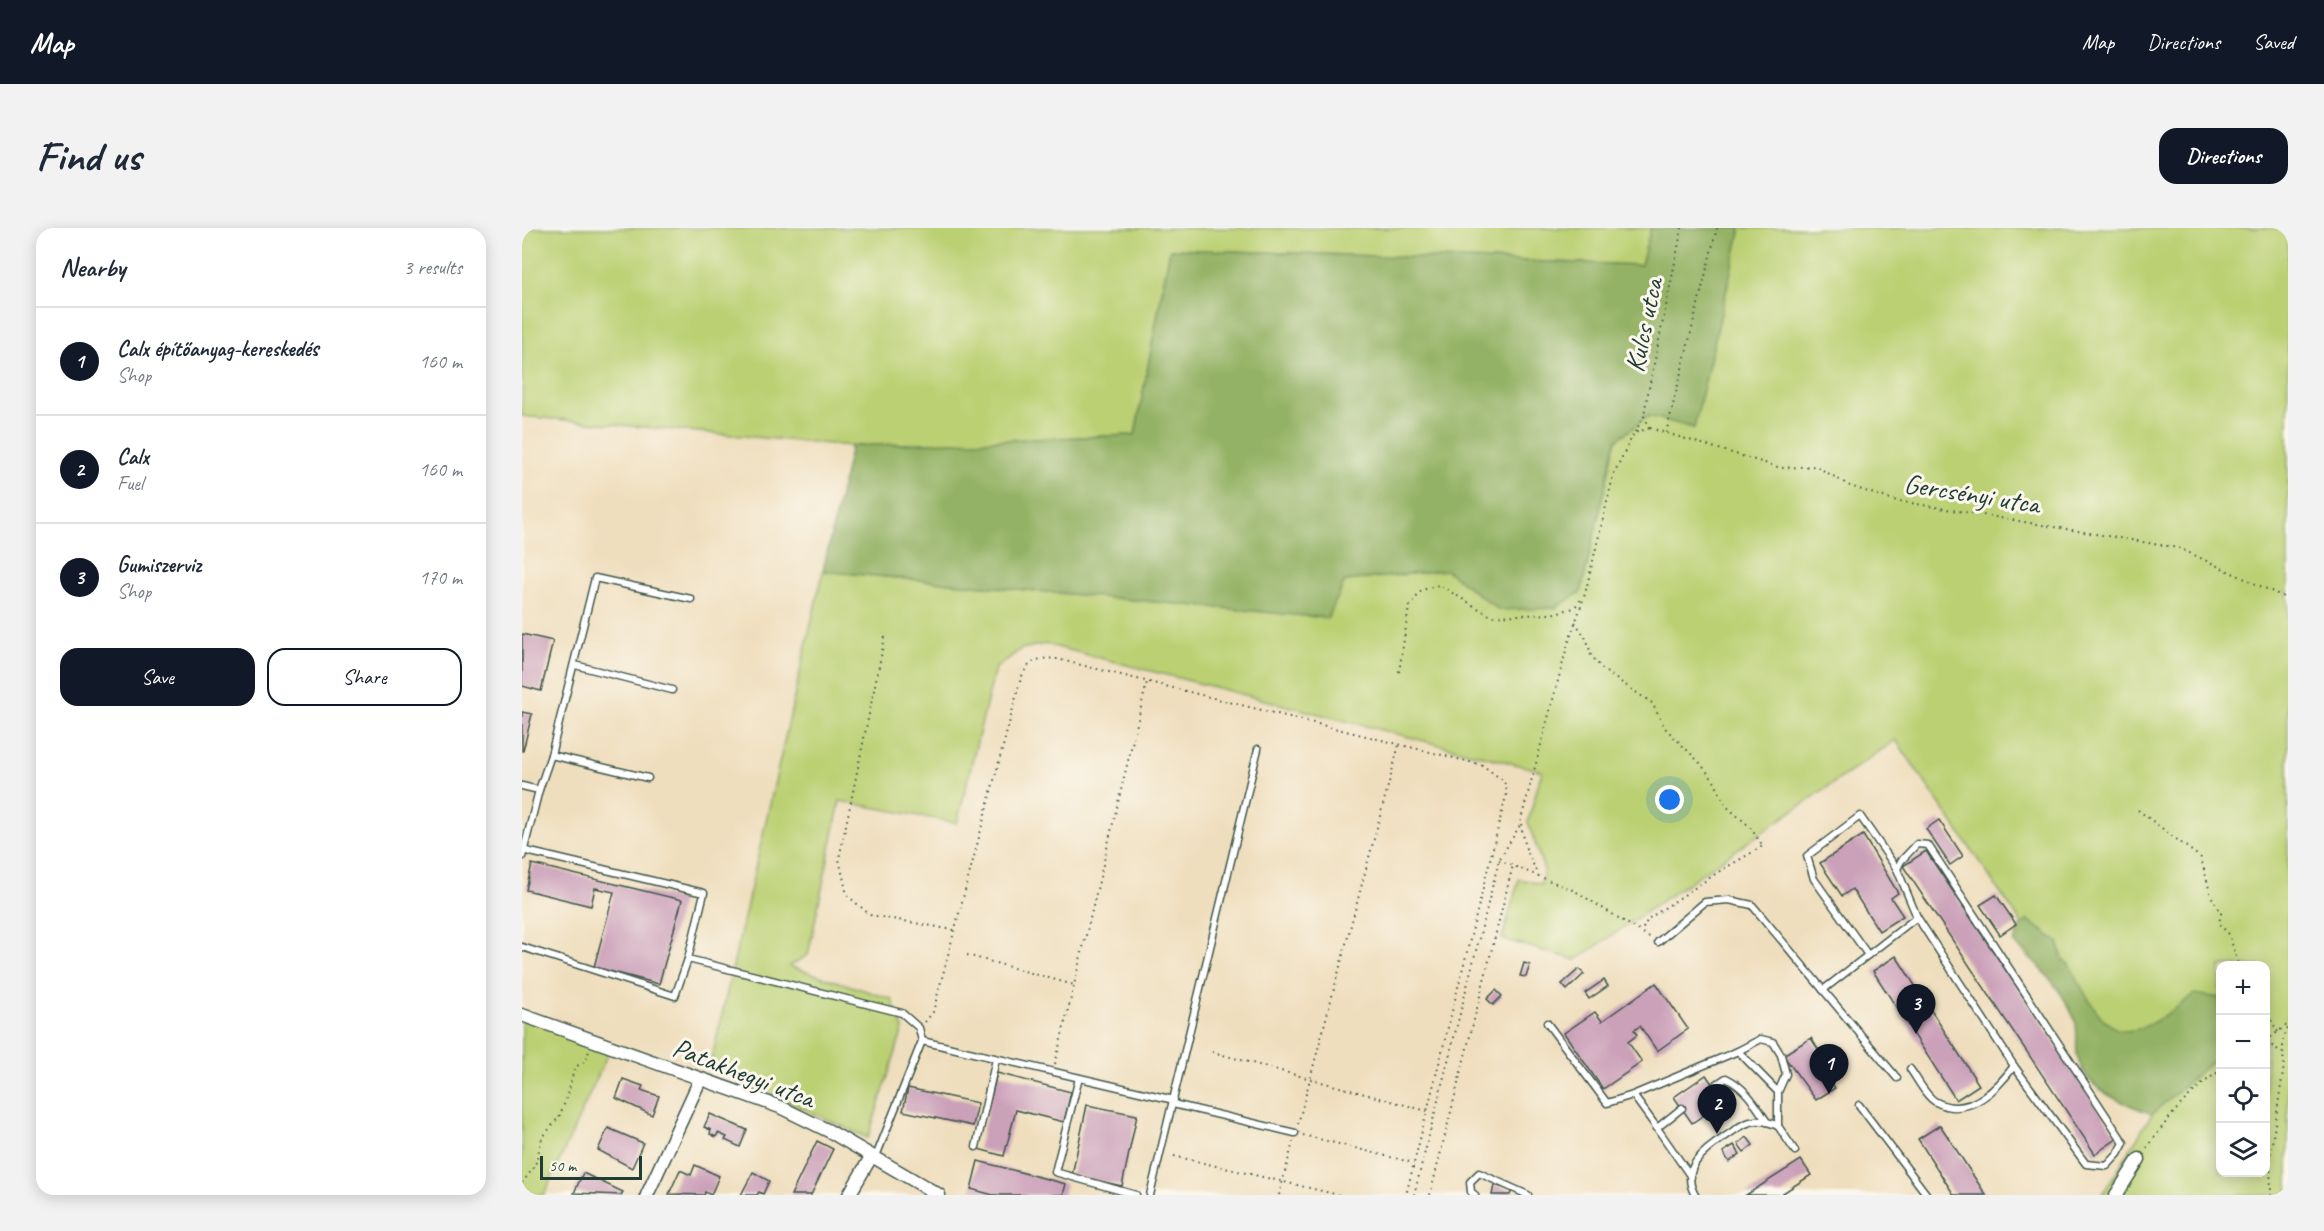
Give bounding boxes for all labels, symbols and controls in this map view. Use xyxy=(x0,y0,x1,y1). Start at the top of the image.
text: Map xyxy=(30,25,73,60)
text: Map xyxy=(2082,29,2114,55)
text: Directions xyxy=(2147,29,2220,55)
text: Saved xyxy=(2253,29,2294,55)
button: Directions xyxy=(2159,128,2288,184)
text: Find us xyxy=(36,130,141,183)
text: Nearby xyxy=(60,251,125,284)
text: 3 results xyxy=(403,255,462,280)
street label: Kulcs utca xyxy=(1617,273,1671,375)
text: Calx építőanyag-kereskedés xyxy=(117,335,318,363)
text: 1 xyxy=(75,349,84,374)
text: 160 m xyxy=(419,349,462,374)
text: Shop xyxy=(117,363,151,388)
text: Calx xyxy=(117,443,149,471)
text: 2 xyxy=(75,457,84,482)
text: 160 m xyxy=(419,457,462,482)
street label: Gercsényi utca xyxy=(1902,466,2045,522)
text: Fuel xyxy=(117,471,143,496)
text: Gumiszerviz xyxy=(117,551,201,579)
text: 3 xyxy=(75,565,84,590)
text: 170 m xyxy=(419,565,462,590)
text: Shop xyxy=(117,579,151,604)
button: Save xyxy=(60,648,255,706)
button: Share xyxy=(267,648,462,706)
your location xyxy=(1655,785,1684,814)
map controls xyxy=(2216,961,2270,1177)
button: + xyxy=(2216,961,2270,1015)
pin: 3 xyxy=(1896,984,1936,1034)
button: − xyxy=(2216,1015,2270,1069)
street label: Patakhegyi utca xyxy=(668,1029,822,1116)
pin: 1 xyxy=(1810,1044,1848,1094)
button: locate xyxy=(2216,1069,2270,1123)
pin: 2 xyxy=(1698,1084,1736,1134)
button: layers xyxy=(2216,1123,2270,1177)
scale bar xyxy=(540,1153,642,1180)
text: 50 m xyxy=(549,1156,576,1176)

